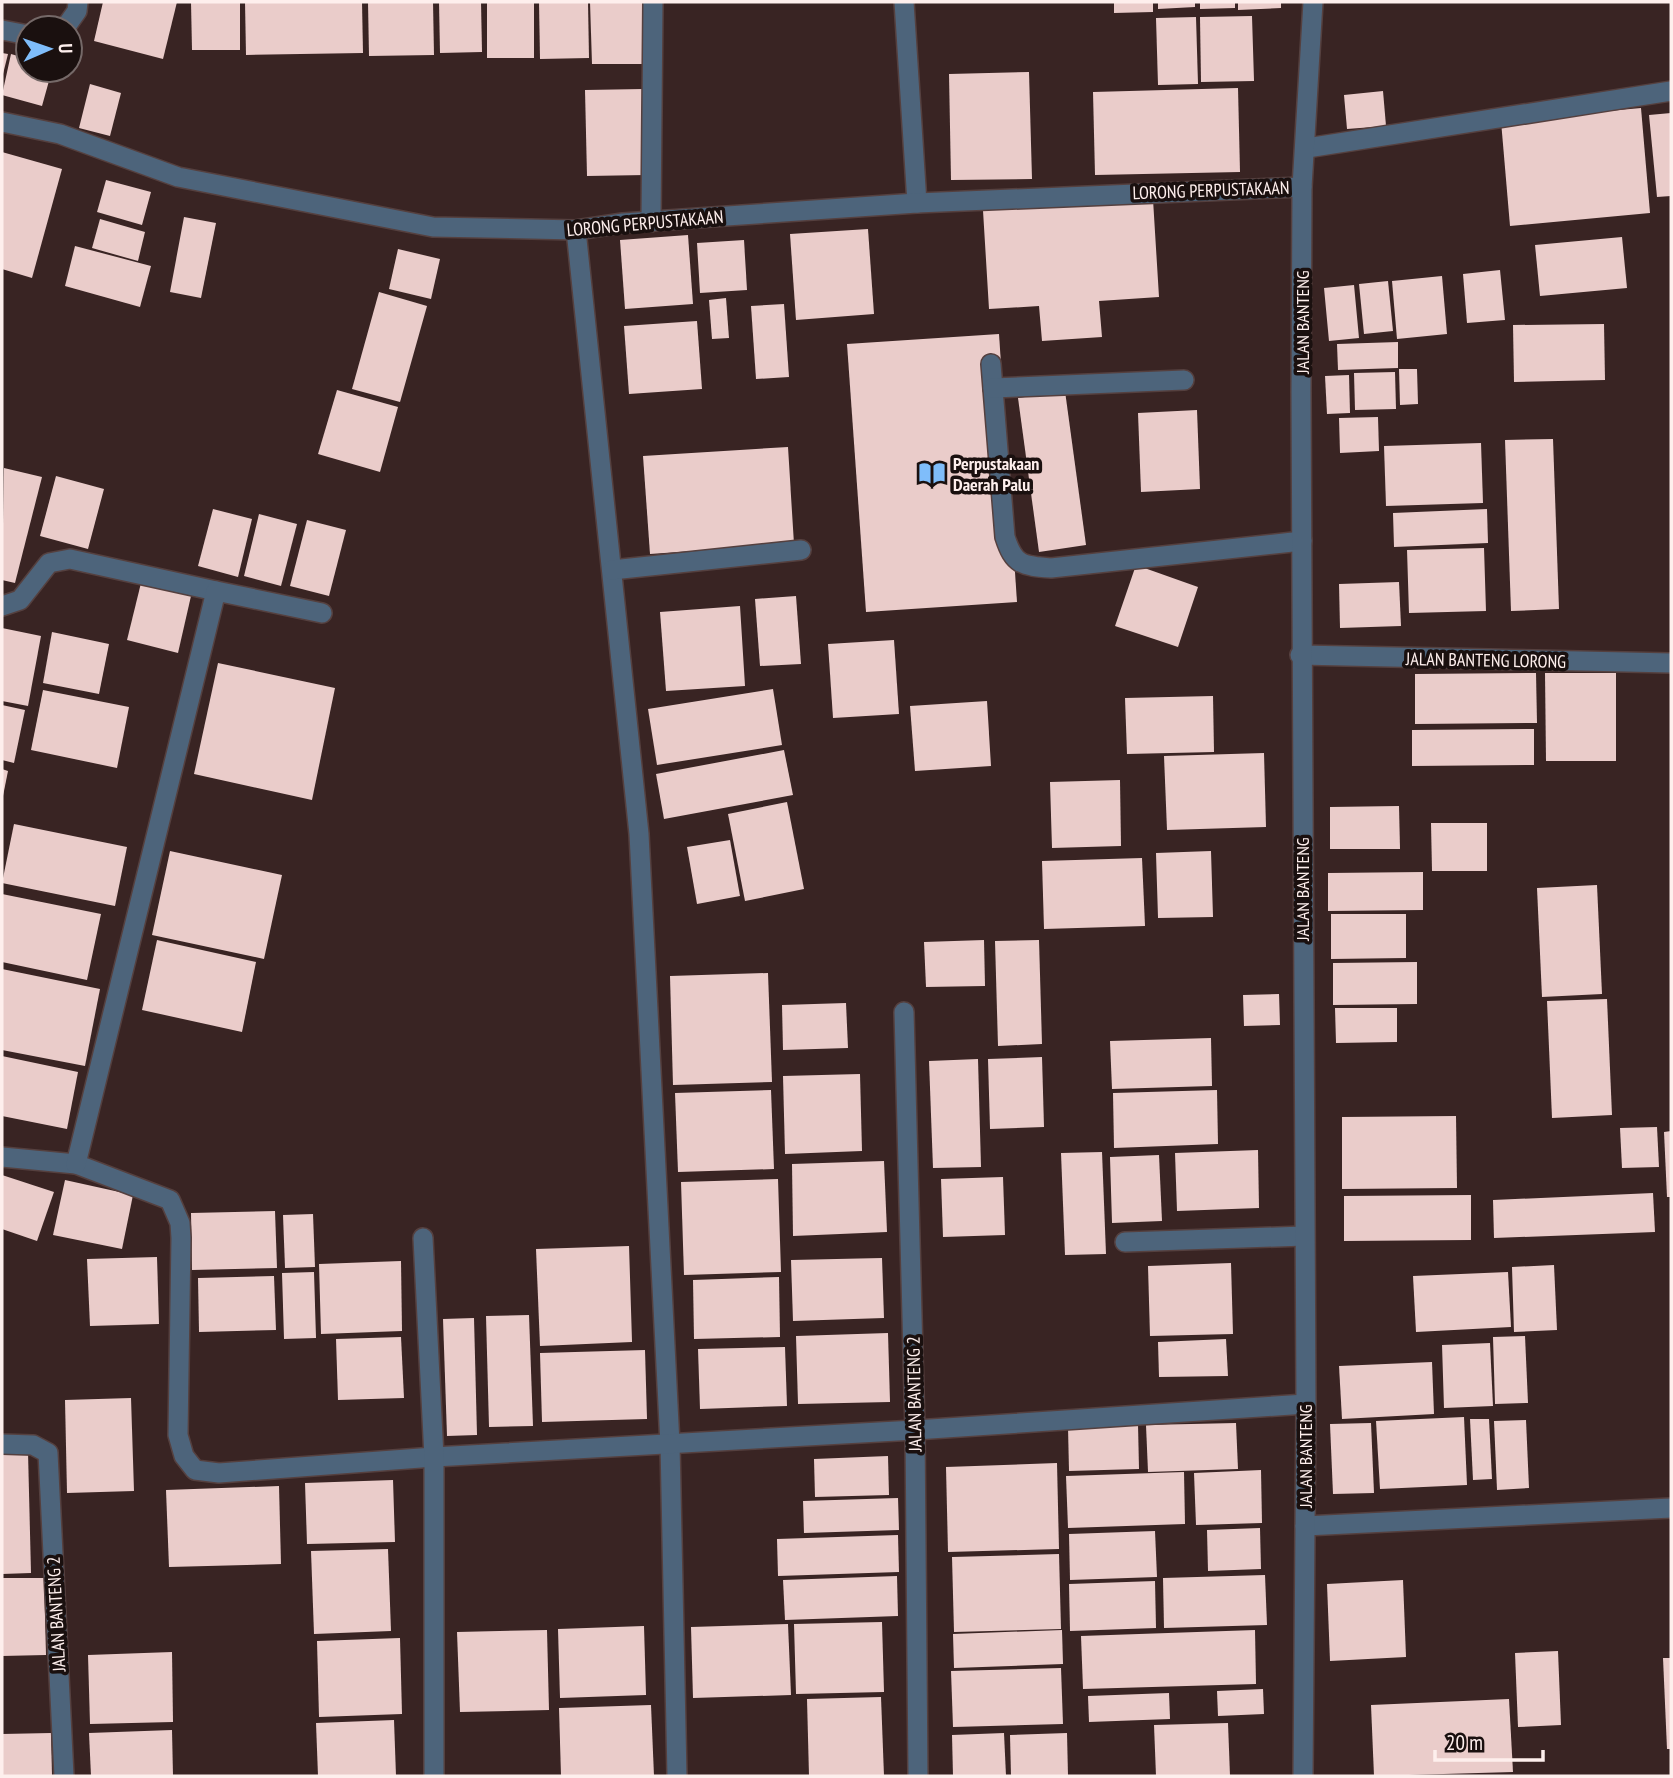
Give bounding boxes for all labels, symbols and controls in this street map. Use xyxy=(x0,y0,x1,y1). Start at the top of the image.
north arrow xyxy=(14,14,84,84)
text: U xyxy=(54,43,78,54)
street label: LORONG PERPUSTAKAAN xyxy=(1132,176,1290,204)
street label: LORONG PERPUSTAKAAN xyxy=(566,205,724,241)
street label: JALAN BANTENG xyxy=(1291,270,1314,375)
place label: Perpustakaan Daerah Palu xyxy=(953,452,1039,496)
library icon: Perpustakaan Daerah Palu xyxy=(917,458,947,488)
street label: JALAN BANTENG LORONG xyxy=(1405,647,1566,673)
street label: JALAN BANTENG xyxy=(1291,837,1314,942)
street label: JALAN BANTENG 2 xyxy=(901,1336,927,1453)
street label: JALAN BANTENG xyxy=(1294,1404,1317,1509)
street label: JALAN BANTENG 2 xyxy=(41,1556,71,1673)
scale bar xyxy=(1435,1718,1544,1762)
text: 20 m xyxy=(1446,1729,1483,1756)

